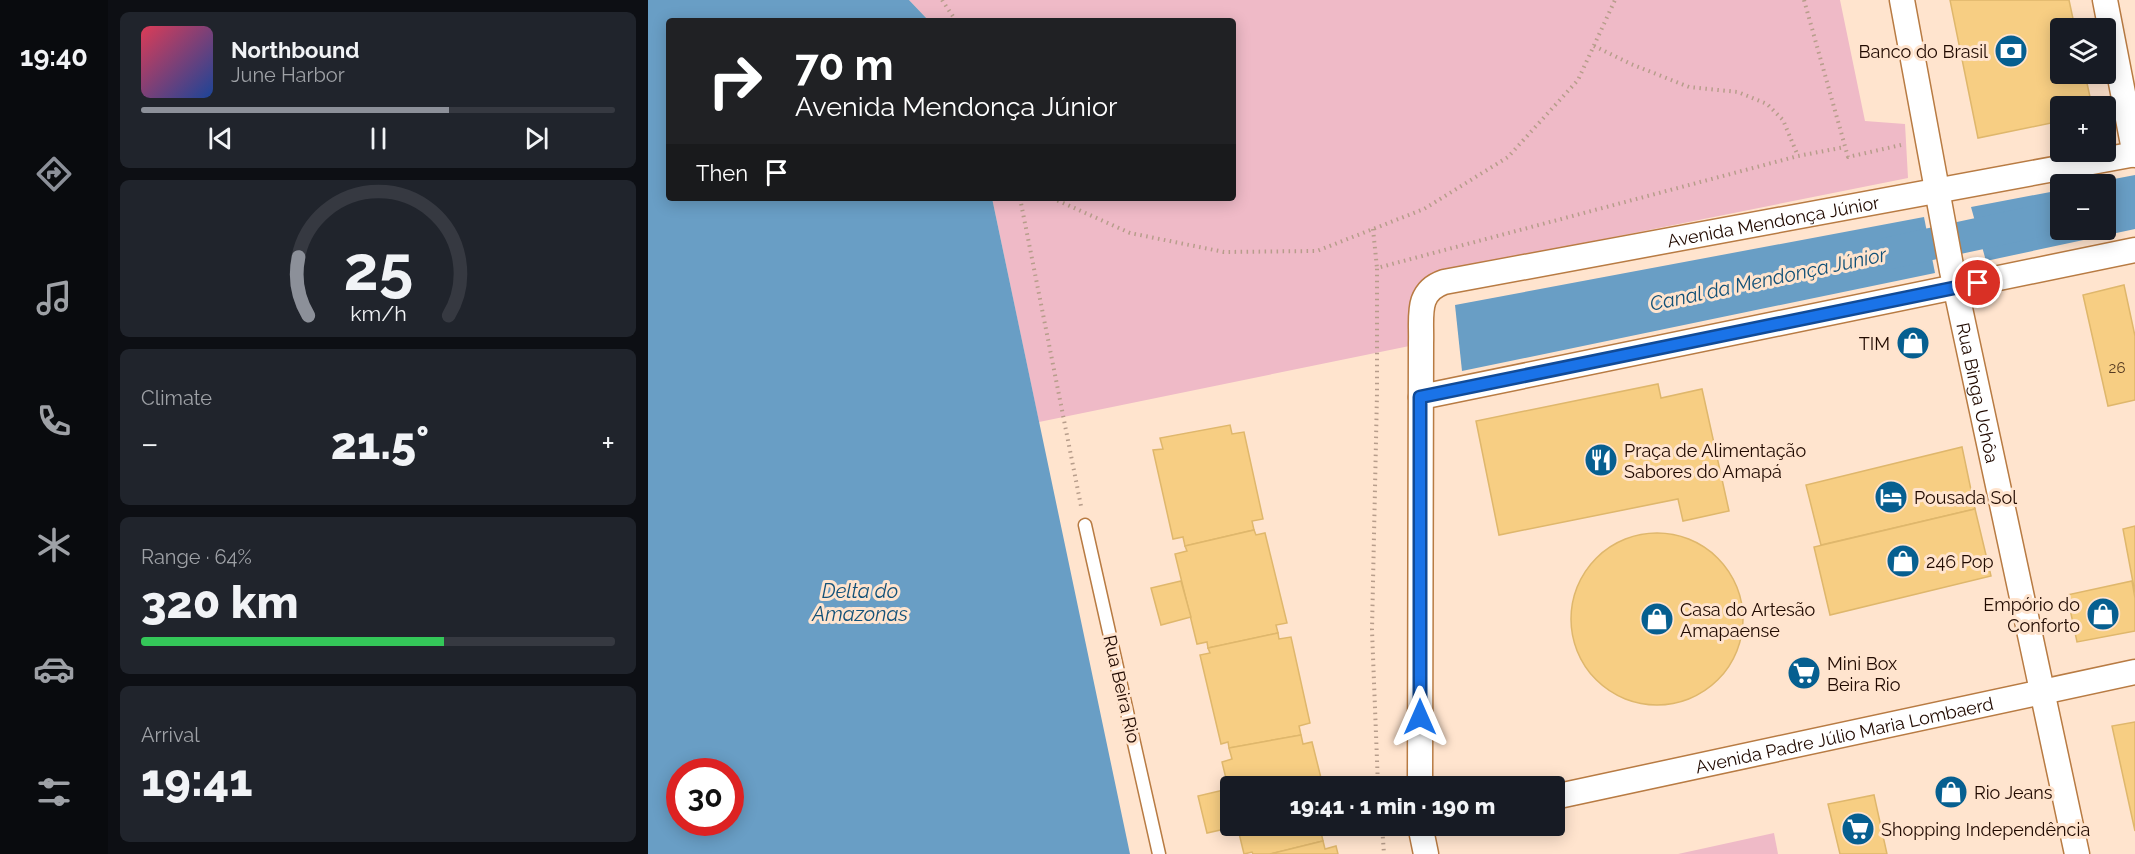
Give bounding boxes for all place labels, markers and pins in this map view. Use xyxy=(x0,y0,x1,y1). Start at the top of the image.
bank icon: Banco do Brasil xyxy=(1993,33,2029,69)
place label: Banco do Brasil xyxy=(1859,41,1988,62)
pin xyxy=(1952,257,2003,308)
shop icon: TIM xyxy=(1895,325,1931,361)
place label: TIM xyxy=(1859,333,1890,354)
place label: Praça de Alimentação Sabores do Amapá xyxy=(1624,440,1806,482)
restaurant icon: Praça de Alimentação Sabores do Amapá xyxy=(1583,442,1619,478)
hotel icon: Pousada Sol xyxy=(1873,479,1909,515)
place label: Pousada Sol xyxy=(1914,487,2017,508)
shop icon: 246 Pop xyxy=(1885,543,1921,579)
place label: 246 Pop xyxy=(1926,551,1994,572)
place label: Empório do Conforto xyxy=(1983,594,2080,636)
shop icon: Empório do Conforto xyxy=(2085,596,2121,632)
place label: Casa do Artesão Amapaense xyxy=(1680,599,1816,641)
shop icon: Casa do Artesão Amapaense xyxy=(1639,601,1675,637)
place label: Mini Box Beira Rio xyxy=(1827,653,1901,695)
supermarket icon: Mini Box Beira Rio xyxy=(1786,655,1822,691)
shop icon: Rio Jeans xyxy=(1933,774,1969,810)
place label: Rio Jeans xyxy=(1974,782,2053,803)
supermarket icon: Shopping Independência xyxy=(1840,811,1876,847)
place label: Shopping Independência xyxy=(1881,819,2090,840)

